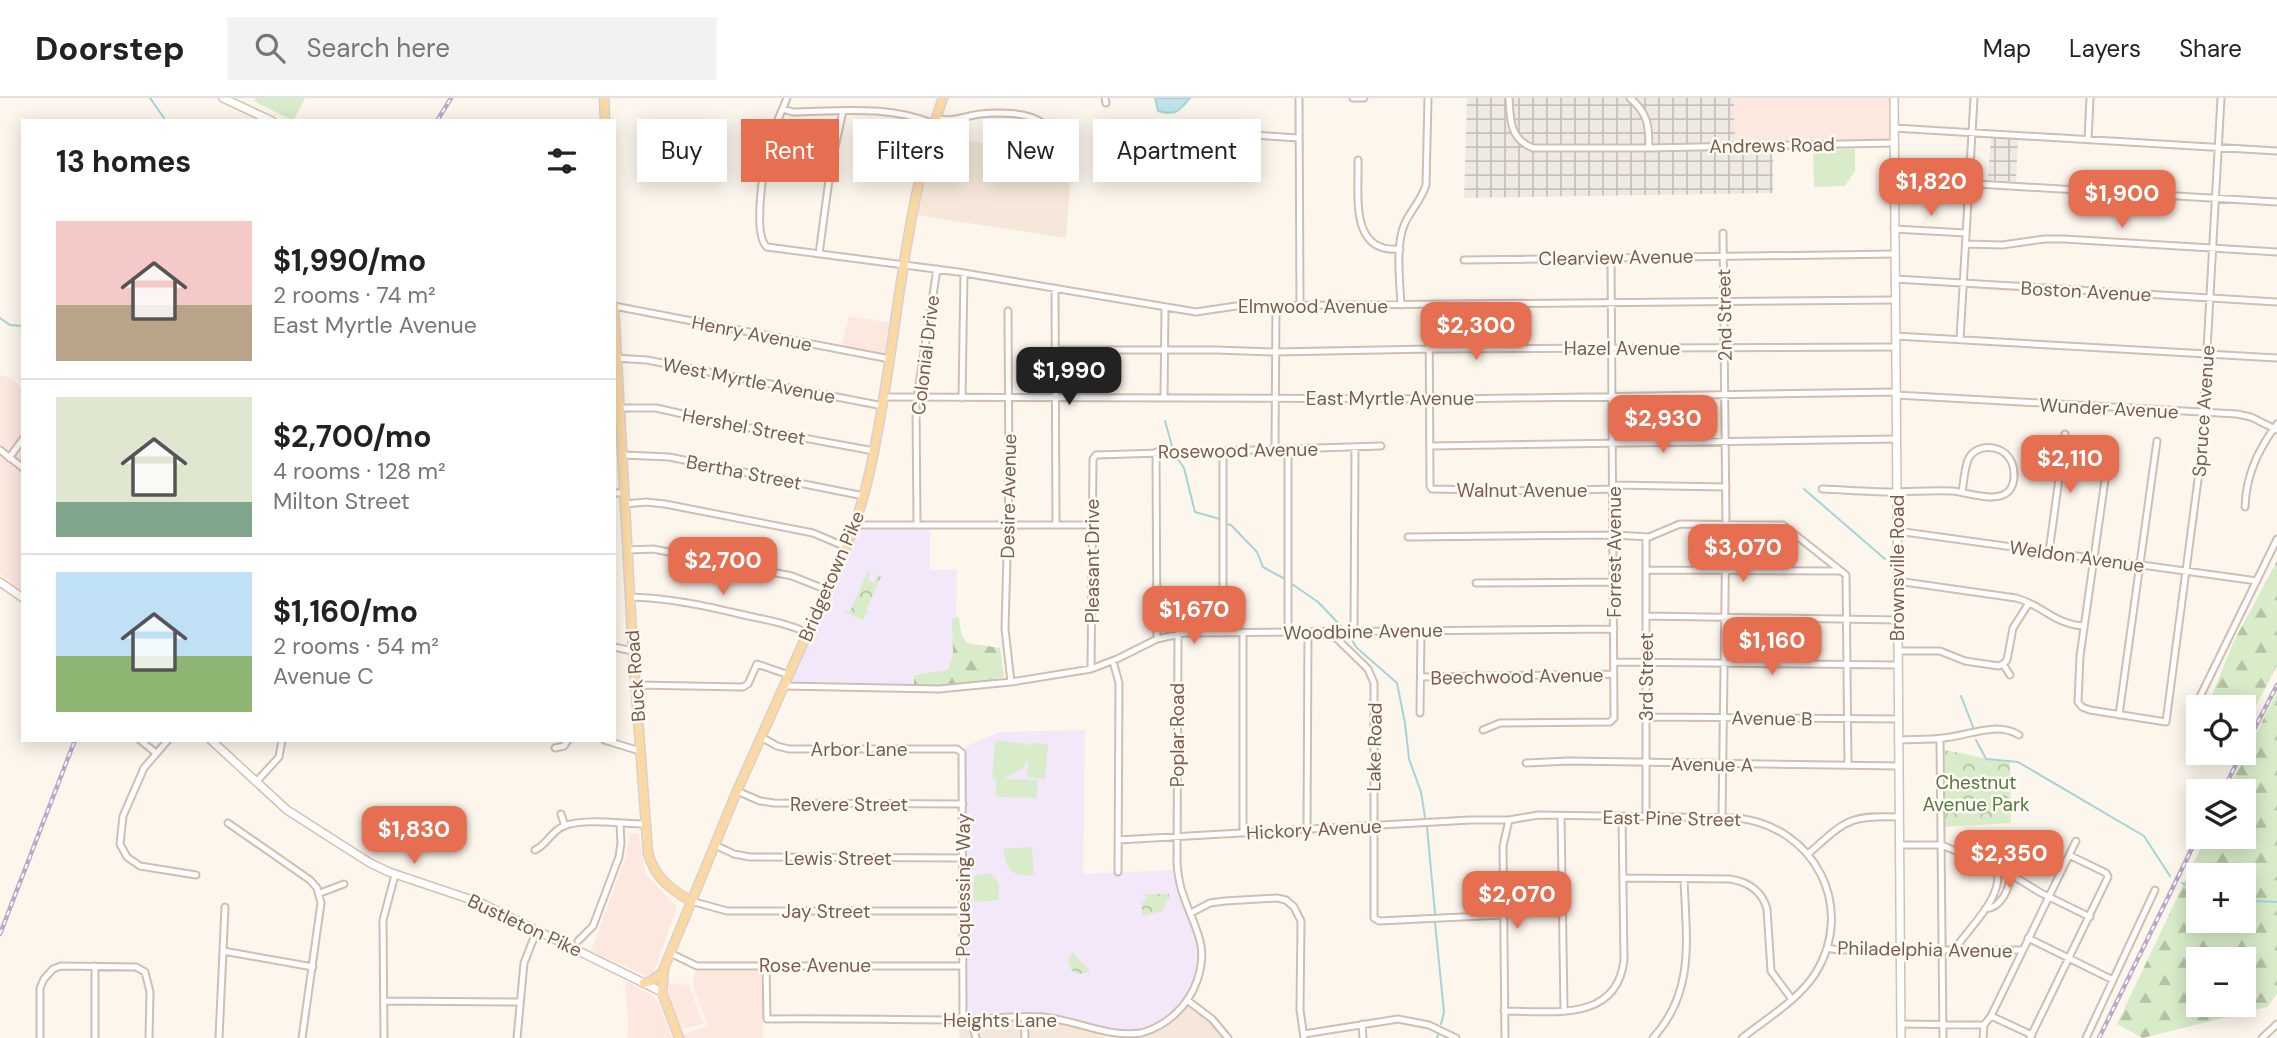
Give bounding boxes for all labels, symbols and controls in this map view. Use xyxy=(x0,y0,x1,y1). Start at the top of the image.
search box xyxy=(227,17,717,80)
text: Doorstep xyxy=(35,27,185,70)
icon: search xyxy=(251,29,289,67)
text: Search here xyxy=(307,31,450,65)
text: Map xyxy=(1983,33,2031,64)
text: Layers xyxy=(2069,33,2141,64)
text: Share xyxy=(2179,33,2242,64)
chip: Buy xyxy=(637,119,727,182)
chip: Rent xyxy=(741,119,839,182)
chip: Filters xyxy=(853,119,969,182)
chip: New xyxy=(983,119,1079,182)
chip: Apartment xyxy=(1093,119,1261,182)
street label: Andrews Road xyxy=(1709,132,1835,159)
text: 13 homes xyxy=(56,142,191,181)
icon: filters xyxy=(543,142,581,180)
pin: $1,820 xyxy=(1874,158,1988,218)
text: $1,820 xyxy=(1895,166,1967,196)
pin: $1,900 xyxy=(2065,170,2179,230)
text: $1,900 xyxy=(2085,178,2159,208)
text: $1,990/mo xyxy=(273,241,426,280)
street label: Clearview Avenue xyxy=(1538,244,1694,271)
icon: home xyxy=(112,249,196,333)
street label: 2nd Street xyxy=(1711,268,1738,362)
street label: Boston Avenue xyxy=(2020,276,2152,307)
text: 2 rooms · 74 m² xyxy=(273,280,436,310)
street label: Colonial Drive xyxy=(906,294,945,416)
street label: Elmwood Avenue xyxy=(1238,294,1388,319)
pin: $2,300 xyxy=(1419,302,1533,362)
text: East Myrtle Avenue xyxy=(273,310,477,340)
street label: Henry Avenue xyxy=(690,310,814,357)
text: $2,300 xyxy=(1436,310,1516,340)
street label: Hazel Avenue xyxy=(1564,336,1680,361)
street label: Spruce Avenue xyxy=(2186,344,2221,478)
pin: $1,990 xyxy=(1012,348,1126,407)
street label: West Myrtle Avenue xyxy=(660,351,837,410)
text: $1,990 xyxy=(1032,355,1106,385)
street label: East Myrtle Avenue xyxy=(1306,386,1474,411)
street label: Wunder Avenue xyxy=(2039,392,2179,425)
pin: $2,930 xyxy=(1606,396,1720,455)
street label: Hershel Street xyxy=(680,402,808,451)
text: $2,930 xyxy=(1624,403,1702,433)
text: $2,700/mo xyxy=(273,417,432,456)
icon: home xyxy=(112,425,196,509)
street label: Desire Avenue xyxy=(995,433,1022,559)
pin: $2,110 xyxy=(2013,436,2127,495)
street label: Rosewood Avenue xyxy=(1158,437,1318,464)
text: $2,110 xyxy=(2037,443,2103,473)
street label: Bertha Street xyxy=(684,449,804,496)
text: 4 rooms · 128 m² xyxy=(273,456,445,486)
street label: Walnut Avenue xyxy=(1457,478,1587,503)
text: Milton Street xyxy=(273,486,410,516)
street label: Forrest Avenue xyxy=(1602,486,1627,618)
street label: Brownsville Road xyxy=(1885,495,1910,641)
street label: Pleasant Drive xyxy=(1080,499,1105,623)
street label: Bridgetown Pike xyxy=(793,507,870,645)
pin: $3,070 xyxy=(1686,524,1800,584)
text: $3,070 xyxy=(1704,532,1782,562)
street label: Weldon Avenue xyxy=(2008,535,2146,578)
pin: $2,700 xyxy=(666,538,780,597)
text: $2,700 xyxy=(684,545,762,575)
pin: $1,670 xyxy=(1137,587,1251,646)
text: $1,160/mo xyxy=(273,592,418,631)
text: $1,670 xyxy=(1159,594,1229,624)
icon: home xyxy=(112,600,196,684)
street label: Woodbine Avenue xyxy=(1283,618,1443,645)
pin: $1,160 xyxy=(1715,618,1829,677)
text: $1,160 xyxy=(1738,625,1806,655)
street label: Buck Road xyxy=(620,629,651,723)
text: 2 rooms · 54 m² xyxy=(273,631,439,661)
street label: 3rd Street xyxy=(1634,633,1659,721)
text: Avenue C xyxy=(273,661,374,691)
street label: Beechwood Avenue xyxy=(1430,662,1604,691)
street label: Poplar Road xyxy=(1165,683,1190,787)
map controls xyxy=(2186,695,2256,1017)
button: locate xyxy=(2186,695,2256,765)
street label: Lake Road xyxy=(1361,702,1388,792)
street label: Avenue B xyxy=(1731,705,1813,732)
street label: Arbor Lane xyxy=(811,737,907,762)
street label: Avenue A xyxy=(1671,751,1754,778)
park label: Chestnut Avenue Park xyxy=(1922,770,2030,817)
button: layers xyxy=(2186,779,2256,849)
street label: Revere Street xyxy=(790,792,908,817)
street label: East Pine Street xyxy=(1602,805,1742,832)
pin: $1,830 xyxy=(357,806,471,866)
street label: Poquessing Way xyxy=(951,813,976,957)
street label: Hickory Avenue xyxy=(1246,813,1382,846)
text: $1,830 xyxy=(378,814,450,844)
pin: $2,350 xyxy=(1952,830,2066,890)
text: $2,350 xyxy=(1970,838,2048,868)
street label: Lewis Street xyxy=(784,846,892,871)
button: + xyxy=(2186,863,2256,933)
pin: $2,070 xyxy=(1460,872,1574,931)
text: $2,070 xyxy=(1478,879,1556,909)
street label: Bustleton Pike xyxy=(464,888,586,963)
street label: Jay Street xyxy=(781,899,871,924)
street label: Philadelphia Avenue xyxy=(1837,935,2013,964)
button: − xyxy=(2186,947,2256,1017)
street label: Rose Avenue xyxy=(759,953,871,978)
street label: Heights Lane xyxy=(943,1008,1057,1033)

